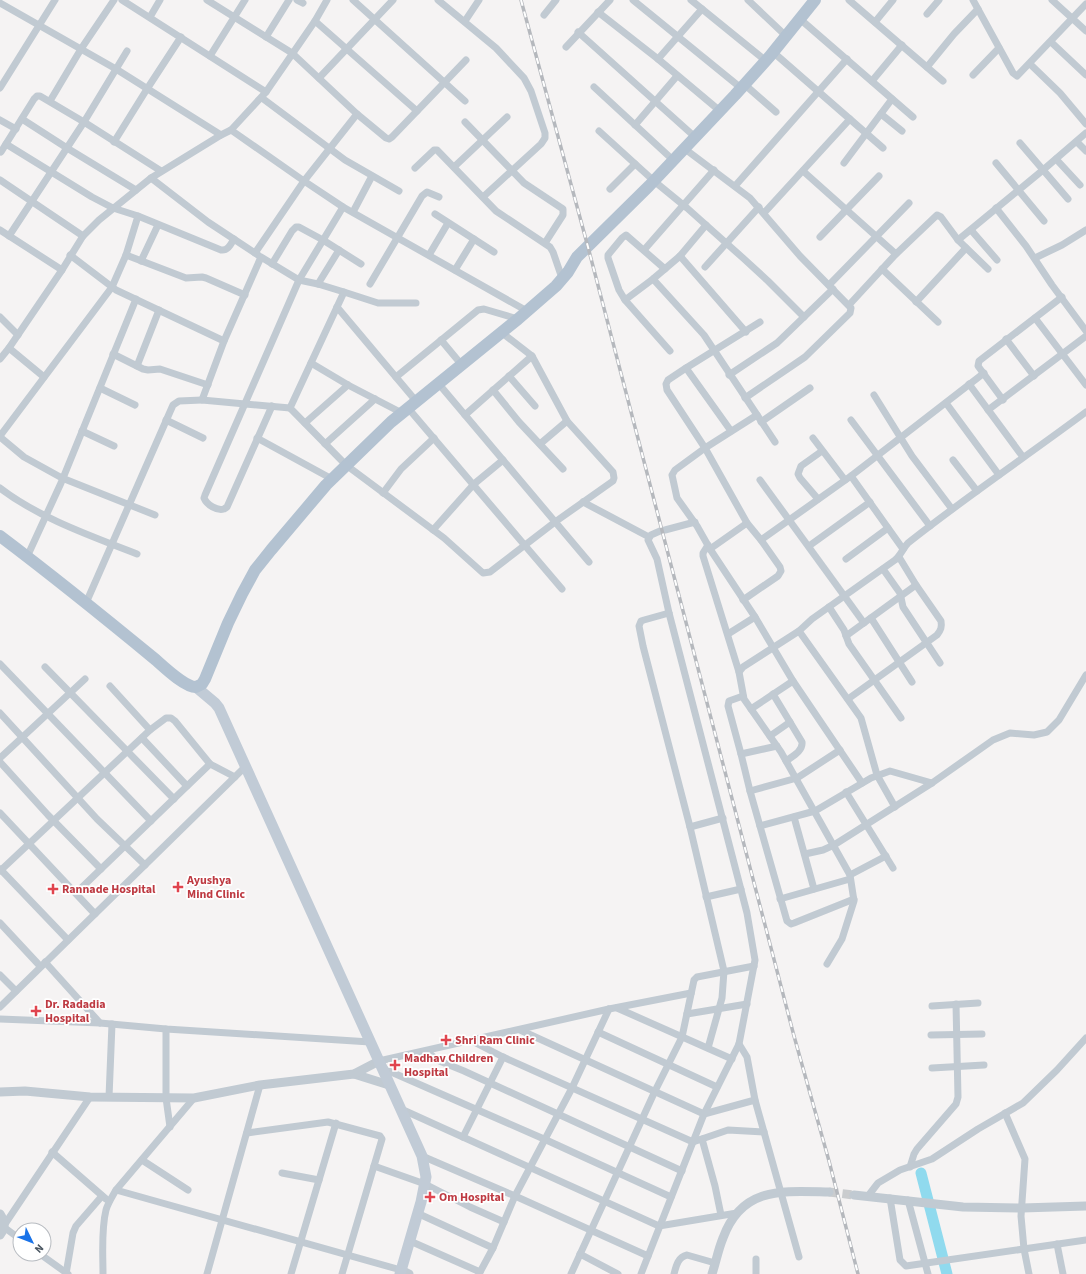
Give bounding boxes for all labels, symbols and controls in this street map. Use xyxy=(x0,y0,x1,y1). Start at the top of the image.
place label: Ayushya Mind Clinic xyxy=(186,872,246,903)
place label: Rannade Hospital xyxy=(62,881,156,898)
marker: Ayushya Mind Clinic xyxy=(172,881,184,893)
marker: Rannade Hospital xyxy=(47,883,59,895)
place label: Dr. Radadia Hospital xyxy=(45,996,106,1027)
marker: Dr. Radadia Hospital xyxy=(30,1005,42,1017)
place label: Shri Ram Clinic xyxy=(455,1032,535,1049)
marker: Shri Ram Clinic xyxy=(440,1034,452,1046)
place label: Madhav Children Hospital xyxy=(404,1050,494,1081)
marker: Madhav Children Hospital xyxy=(389,1059,401,1071)
place label: Om Hospital xyxy=(439,1189,505,1206)
marker: Om Hospital xyxy=(424,1191,436,1203)
north arrow xyxy=(12,1222,52,1262)
text: N xyxy=(31,1241,47,1256)

